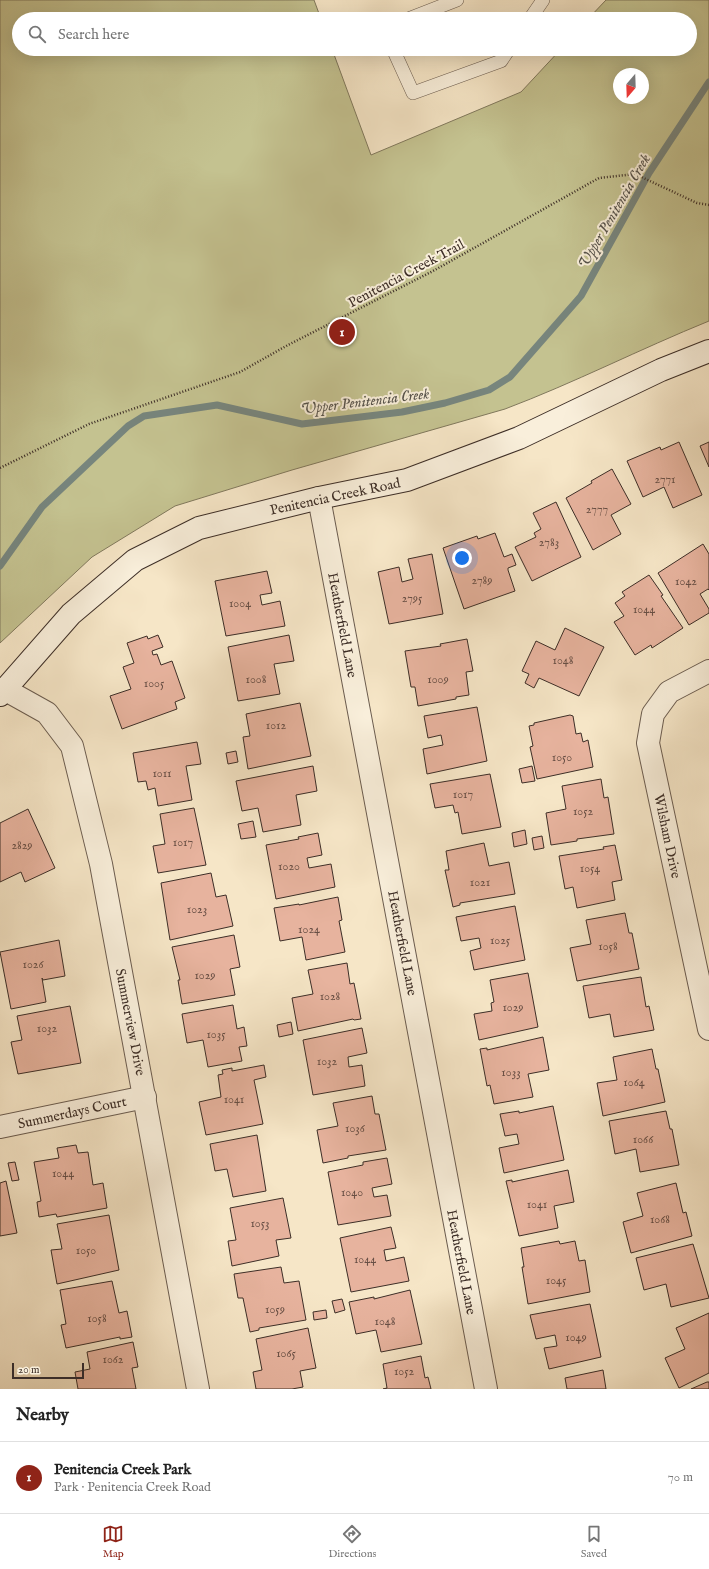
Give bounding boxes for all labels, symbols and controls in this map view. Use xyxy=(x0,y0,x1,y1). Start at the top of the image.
search box xyxy=(12,12,697,56)
icon: search xyxy=(26,23,48,45)
text: Search here xyxy=(58,25,129,44)
north arrow xyxy=(613,68,649,104)
water label: Upper Penitencia Creek xyxy=(574,151,655,272)
street label: Penitencia Creek Trail xyxy=(345,235,468,312)
pin: 1 xyxy=(329,317,355,347)
water label: Upper Penitencia Creek xyxy=(300,384,430,419)
house number: 2771 xyxy=(654,472,676,487)
street label: Penitencia Creek Road xyxy=(268,474,403,520)
house number: 2777 xyxy=(586,502,608,517)
house number: 2783 xyxy=(539,535,559,550)
your location xyxy=(452,548,472,568)
street label: Heatherfield Lane xyxy=(323,571,361,680)
house number: 2789 xyxy=(471,573,493,588)
house number: 1042 xyxy=(675,574,697,589)
house number: 2795 xyxy=(402,591,423,606)
house number: 1004 xyxy=(229,596,251,611)
house number: 1044 xyxy=(633,602,655,617)
house number: 1048 xyxy=(553,653,574,668)
house number: 1008 xyxy=(246,672,267,687)
house number: 1009 xyxy=(427,672,449,687)
house number: 1005 xyxy=(144,676,165,691)
house number: 1012 xyxy=(266,718,287,733)
house number: 1050 xyxy=(552,750,572,765)
house number: 1011 xyxy=(152,766,172,781)
house number: 1017 xyxy=(453,787,473,802)
street label: Wilsham Drive xyxy=(649,792,685,881)
house number: 1052 xyxy=(573,804,593,819)
house number: 1017 xyxy=(173,835,193,850)
house number: 2829 xyxy=(11,838,33,853)
house number: 1020 xyxy=(278,859,300,874)
house number: 1054 xyxy=(580,861,600,876)
house number: 1021 xyxy=(470,875,490,890)
street label: Heatherfield Lane xyxy=(383,889,421,998)
house number: 1023 xyxy=(187,902,207,917)
house number: 1024 xyxy=(298,922,320,937)
house number: 1025 xyxy=(490,933,511,948)
house number: 1058 xyxy=(598,939,618,954)
house number: 1026 xyxy=(23,957,44,972)
street label: Summerview Drive xyxy=(111,967,149,1078)
house number: 1029 xyxy=(194,968,216,983)
house number: 1028 xyxy=(320,989,341,1004)
house number: 1029 xyxy=(502,1000,524,1015)
house number: 1032 xyxy=(37,1021,58,1036)
house number: 1035 xyxy=(206,1027,226,1042)
house number: 1032 xyxy=(317,1054,338,1069)
house number: 1033 xyxy=(501,1065,521,1080)
house number: 1064 xyxy=(623,1075,645,1090)
house number: 1041 xyxy=(224,1092,244,1107)
street label: Summerdays Court xyxy=(16,1093,128,1133)
house number: 1036 xyxy=(345,1121,366,1136)
house number: 1066 xyxy=(633,1132,654,1147)
house number: 1044 xyxy=(52,1166,74,1181)
house number: 1040 xyxy=(341,1185,363,1200)
house number: 1041 xyxy=(527,1197,547,1212)
street label: Heatherfield Lane xyxy=(442,1208,480,1317)
house number: 1068 xyxy=(650,1212,670,1227)
house number: 1053 xyxy=(250,1216,270,1231)
house number: 1050 xyxy=(76,1243,96,1258)
house number: 1044 xyxy=(354,1252,376,1267)
house number: 1045 xyxy=(546,1273,567,1288)
house number: 1059 xyxy=(265,1302,285,1317)
house number: 1058 xyxy=(87,1311,107,1326)
house number: 1048 xyxy=(375,1314,396,1329)
house number: 1049 xyxy=(565,1330,587,1345)
house number: 1065 xyxy=(276,1346,297,1361)
house number: 1062 xyxy=(103,1352,124,1367)
scale bar xyxy=(12,1361,84,1380)
text: 20 m xyxy=(18,1363,39,1377)
house number: 1052 xyxy=(394,1364,414,1379)
text: Nearby xyxy=(16,1405,69,1426)
text: Penitencia Creek Park xyxy=(54,1460,191,1479)
text: 1 xyxy=(27,1469,31,1486)
text: 70 m xyxy=(668,1469,693,1486)
text: Park · Penitencia Creek Road xyxy=(54,1479,211,1496)
tab: Map xyxy=(102,1523,124,1561)
tab: Directions xyxy=(329,1523,376,1561)
tab: Saved xyxy=(581,1523,607,1561)

